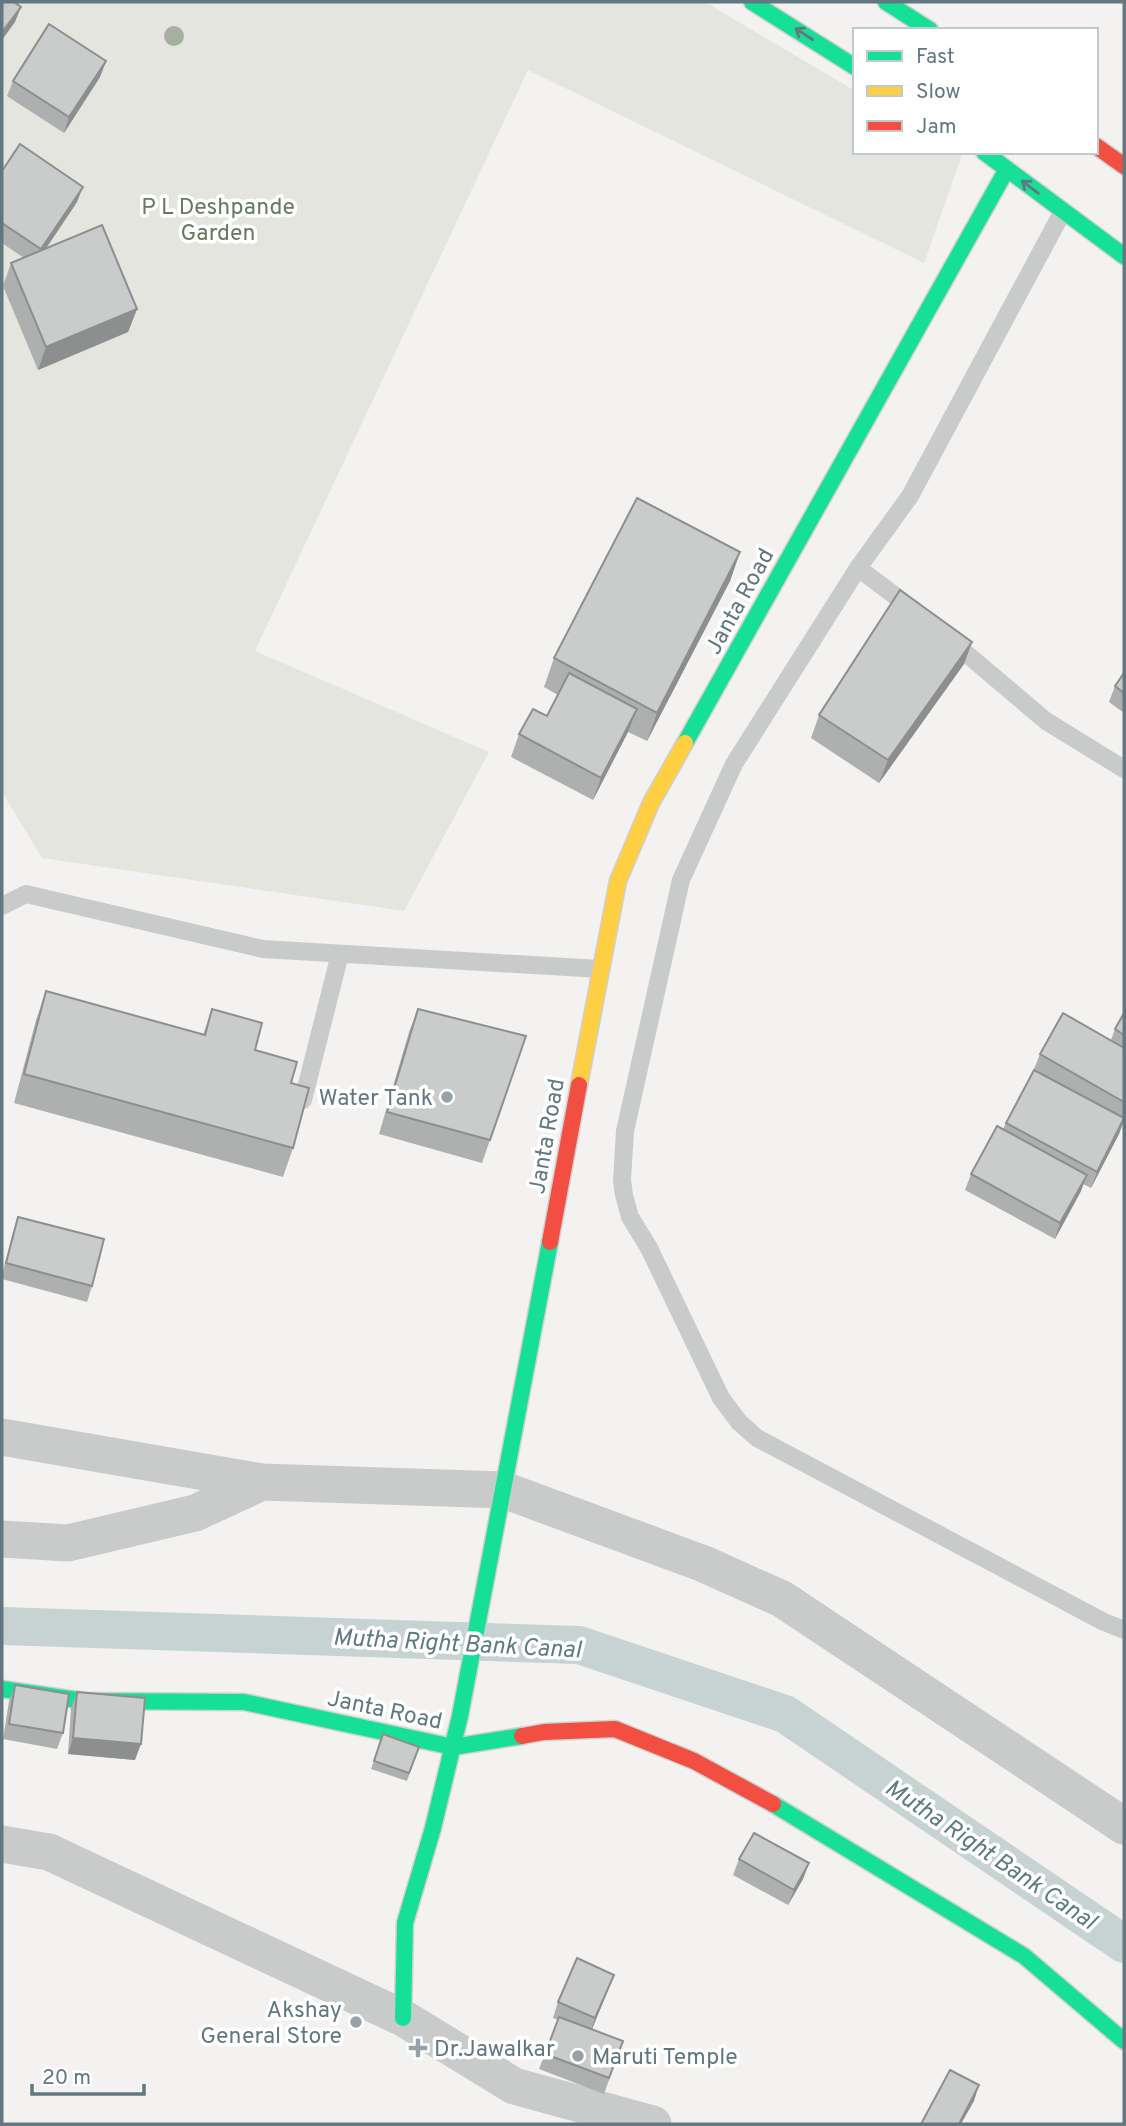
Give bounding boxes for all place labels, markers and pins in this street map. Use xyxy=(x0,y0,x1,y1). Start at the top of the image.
place label: Water Tank xyxy=(319,1085,433,1114)
marker: Water Tank xyxy=(439,1089,455,1105)
place label: Akshay General Store xyxy=(200,1997,342,2052)
marker: Akshay General Store xyxy=(348,2014,364,2030)
place label: Dr.Jawalkar xyxy=(434,2036,555,2065)
marker: Dr.Jawalkar xyxy=(408,2038,428,2058)
place label: Maruti Temple xyxy=(592,2044,738,2073)
marker: Maruti Temple xyxy=(570,2048,586,2064)

